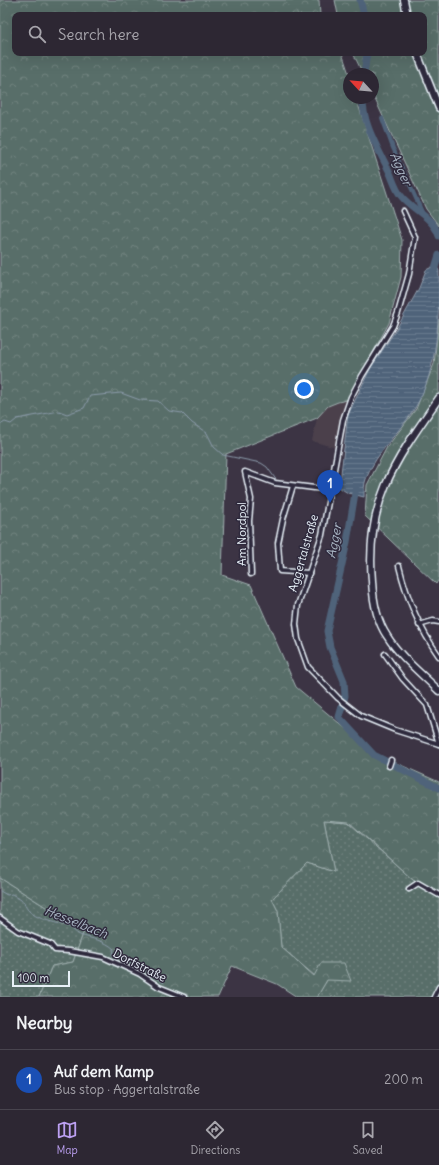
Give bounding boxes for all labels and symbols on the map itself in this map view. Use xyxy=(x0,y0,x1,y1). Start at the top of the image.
north arrow xyxy=(343,68,379,104)
water label: Agger xyxy=(386,149,417,190)
your location xyxy=(294,379,314,399)
pin: 1 xyxy=(317,470,343,503)
street label: Am Nordpol xyxy=(234,502,249,566)
street label: Aggertalstraße xyxy=(285,512,321,594)
water label: Agger xyxy=(322,520,346,560)
water label: Hesselbach xyxy=(42,902,111,943)
street label: Dorfstraße xyxy=(111,945,169,985)
scale bar xyxy=(12,969,70,988)

